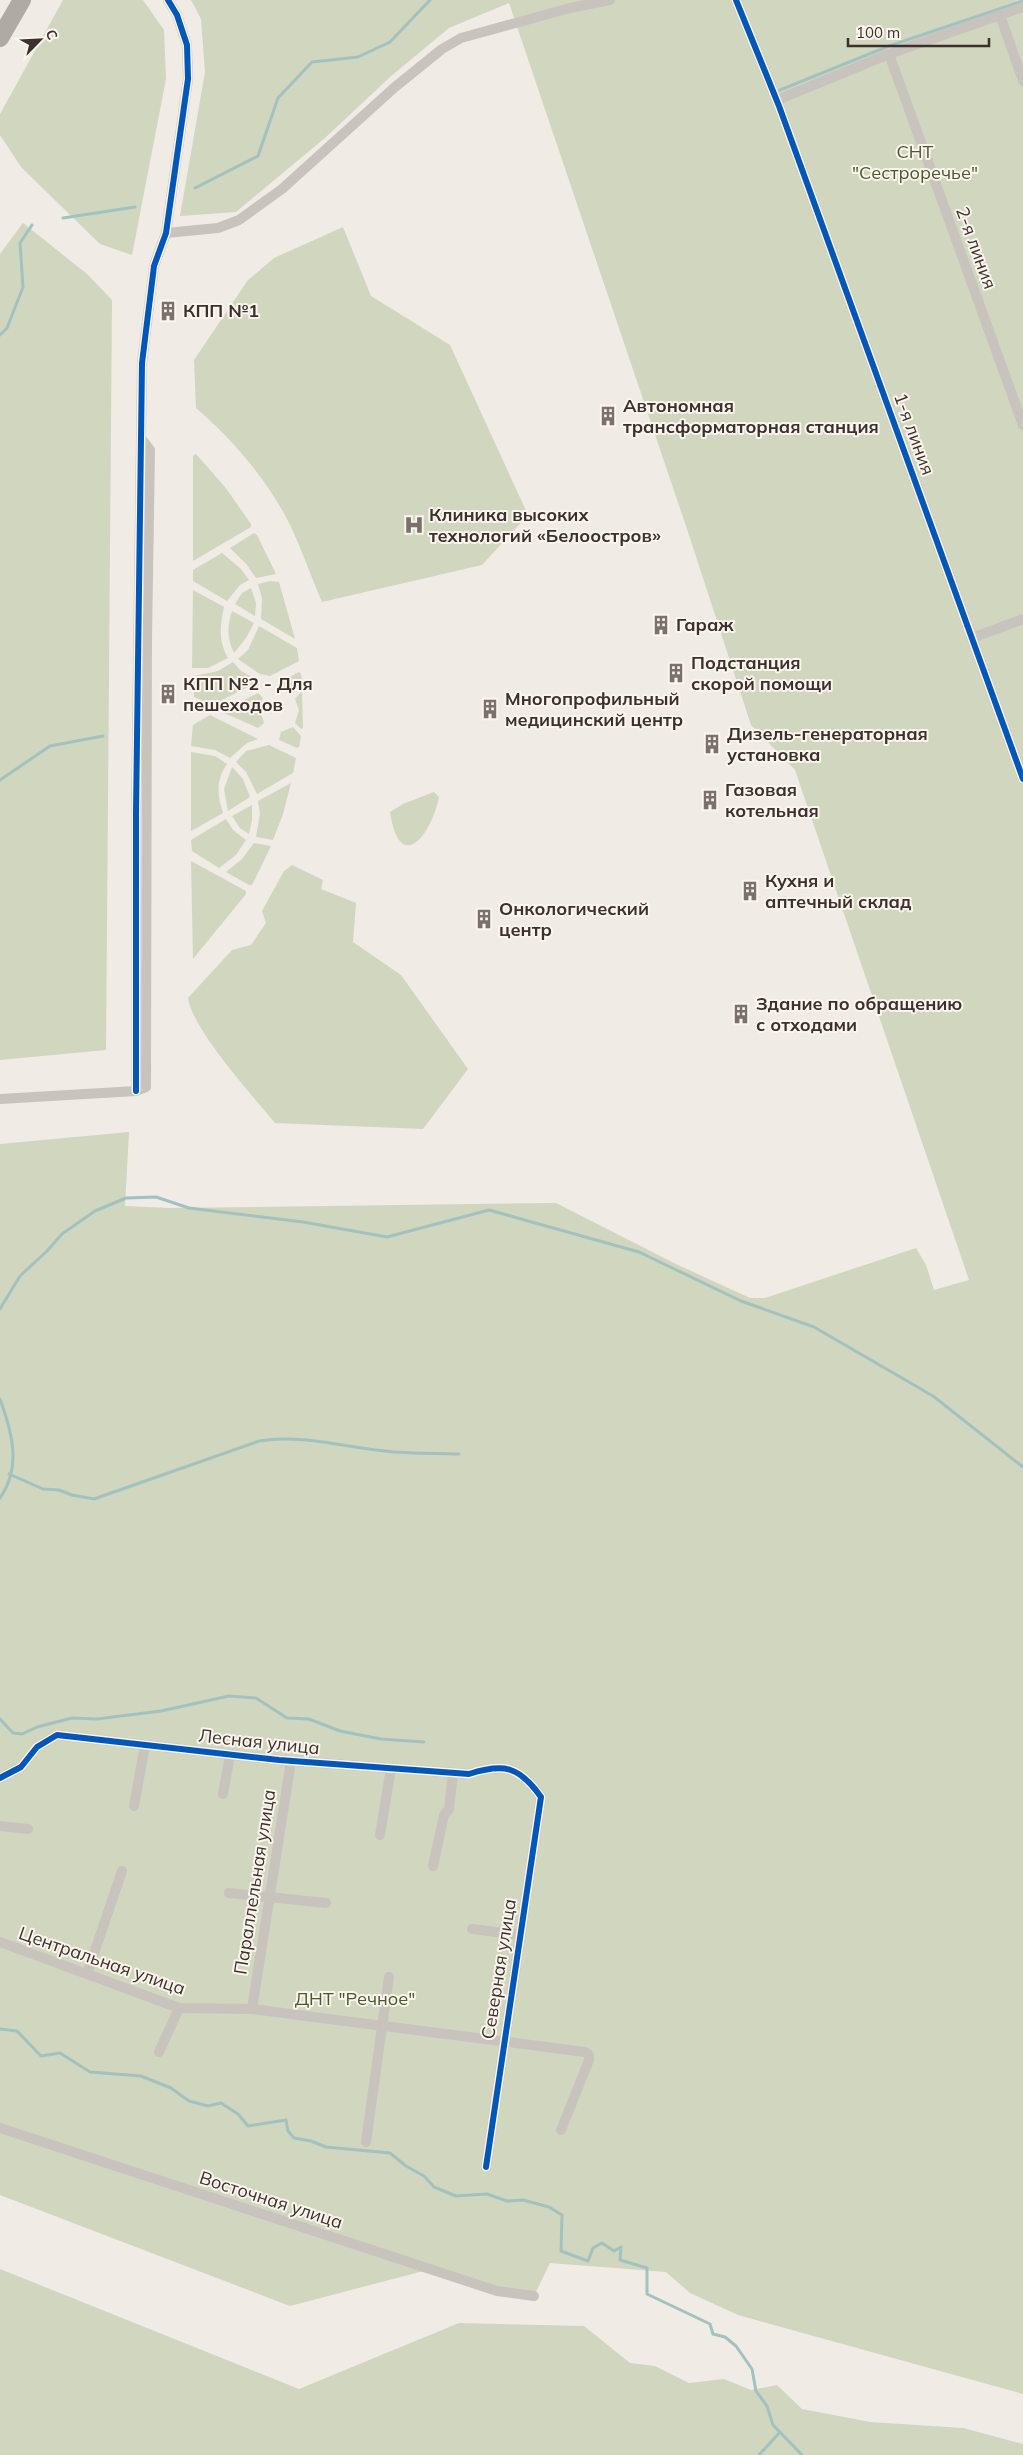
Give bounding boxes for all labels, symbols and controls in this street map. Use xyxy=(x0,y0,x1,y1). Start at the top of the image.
north arrow xyxy=(15,15,65,65)
scale bar xyxy=(848,15,989,47)
text: 100 m xyxy=(856,23,900,42)
text: С xyxy=(42,27,62,43)
park label: СНТ "Сестроречье" xyxy=(852,140,978,184)
street label: 2-я линия xyxy=(951,204,1002,292)
place label: КПП №1 xyxy=(183,299,259,322)
building icon: КПП №1 xyxy=(157,300,179,322)
street label: 1-я линия xyxy=(889,390,940,478)
place label: Автономная трансформаторная станция xyxy=(623,394,879,438)
building icon: Автономная трансформаторная станция xyxy=(597,405,619,427)
place label: Клиника высоких технологий «Белоостров» xyxy=(429,503,661,547)
hospital icon: Клиника высоких технологий «Белоостров» xyxy=(403,514,425,536)
place label: Гараж xyxy=(676,613,734,636)
building icon: Гараж xyxy=(650,614,672,636)
place label: Подстанция скорой помощи xyxy=(691,651,832,695)
building icon: Подстанция скорой помощи xyxy=(665,662,687,684)
place label: КПП №2 - Для пешеходов xyxy=(183,672,313,716)
building icon: КПП №2 - Для пешеходов xyxy=(157,683,179,705)
place label: Многопрофильный медицинский центр xyxy=(505,687,683,731)
building icon: Многопрофильный медицинский центр xyxy=(479,698,501,720)
place label: Дизель-генераторная установка xyxy=(727,722,928,766)
building icon: Дизель-генераторная установка xyxy=(701,733,723,755)
place label: Газовая котельная xyxy=(725,778,819,822)
building icon: Газовая котельная xyxy=(699,789,721,811)
place label: Кухня и аптечный склад xyxy=(765,869,912,913)
building icon: Кухня и аптечный склад xyxy=(739,880,761,902)
place label: Онкологический центр xyxy=(499,897,649,941)
building icon: Онкологический центр xyxy=(473,908,495,930)
place label: Здание по обращению с отходами xyxy=(756,992,962,1036)
building icon: Здание по обращению с отходами xyxy=(730,1003,752,1025)
street label: Лесная улица xyxy=(197,1724,321,1759)
street label: Параллельная улица xyxy=(229,1788,280,1976)
street label: Северная улица xyxy=(476,1897,521,2041)
street label: Центральная улица xyxy=(16,1921,188,2000)
park label: ДНТ "Речное" xyxy=(295,1987,415,2010)
street label: Восточная улица xyxy=(197,2166,346,2234)

